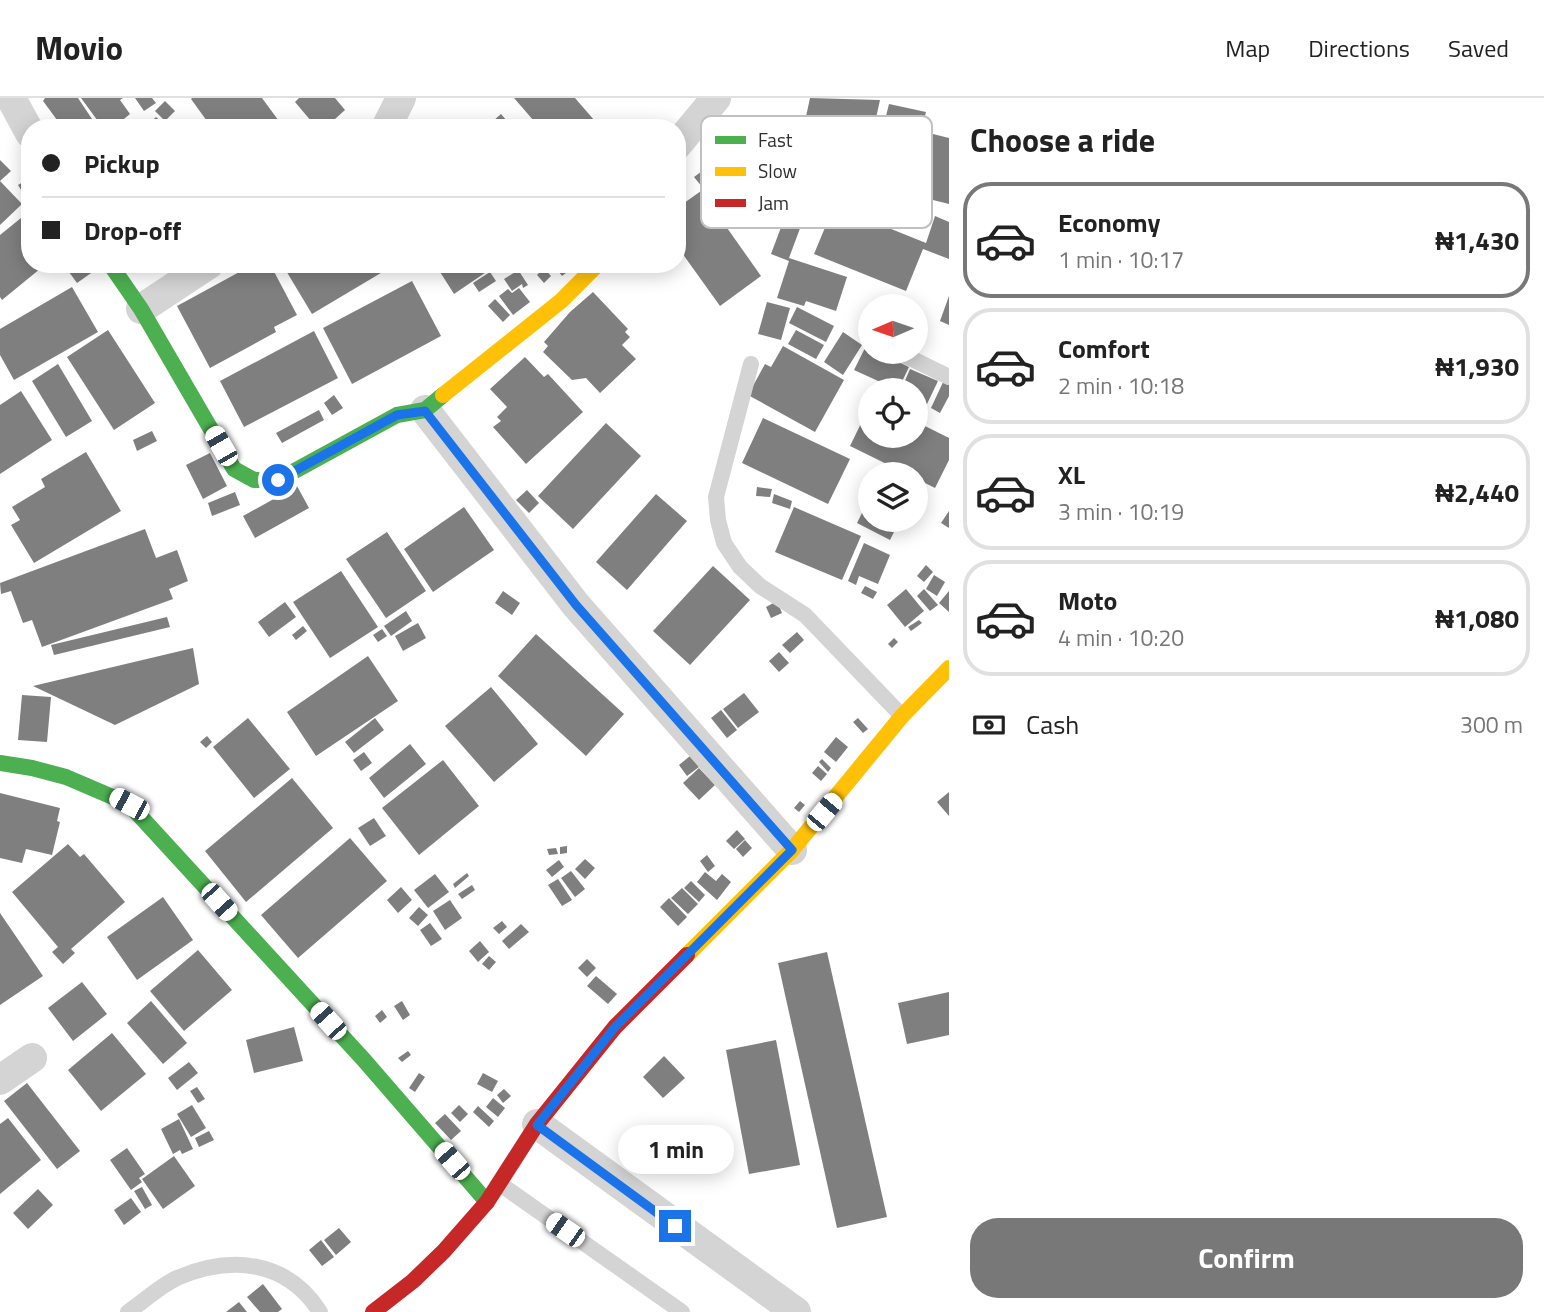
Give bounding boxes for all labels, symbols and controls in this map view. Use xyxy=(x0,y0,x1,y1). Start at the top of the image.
text: Movio xyxy=(35,23,123,73)
text: Map xyxy=(1225,30,1270,66)
text: Directions xyxy=(1308,30,1410,66)
text: Saved xyxy=(1448,30,1509,66)
legend xyxy=(701,116,932,228)
text: Choose a ride xyxy=(970,116,1155,164)
text: Fast xyxy=(758,125,793,154)
text: Pickup xyxy=(84,144,160,183)
text: Slow xyxy=(758,156,797,185)
text: Jam xyxy=(758,188,789,217)
text: Economy xyxy=(1058,203,1160,242)
icon: car xyxy=(974,209,1037,272)
text: Drop-off xyxy=(84,211,181,250)
text: ₦1,430 xyxy=(1435,221,1519,260)
text: 1 min · 10:17 xyxy=(1058,242,1184,277)
north arrow xyxy=(858,294,928,364)
map controls xyxy=(858,294,928,532)
text: Comfort xyxy=(1058,329,1150,368)
icon: car xyxy=(974,335,1037,398)
text: ₦1,930 xyxy=(1435,347,1519,386)
text: 2 min · 10:18 xyxy=(1058,368,1184,403)
button: locate xyxy=(858,378,928,448)
car xyxy=(202,423,241,469)
text: XL xyxy=(1058,455,1085,494)
icon: car xyxy=(974,461,1037,524)
button: layers xyxy=(858,462,928,532)
route start xyxy=(262,464,294,496)
text: ₦2,440 xyxy=(1435,473,1519,512)
text: 3 min · 10:19 xyxy=(1058,494,1184,529)
text: Moto xyxy=(1058,581,1117,620)
icon: car xyxy=(974,587,1037,650)
text: ₦1,080 xyxy=(1435,599,1519,638)
text: 4 min · 10:20 xyxy=(1058,620,1184,655)
text: Cash xyxy=(1026,705,1079,744)
icon: cash xyxy=(970,706,1008,744)
text: 300 m xyxy=(1460,707,1523,742)
car xyxy=(106,785,153,823)
car xyxy=(803,789,846,835)
car xyxy=(198,879,241,925)
car xyxy=(307,998,350,1044)
callout: 1 min xyxy=(617,1124,733,1174)
text: 1 min xyxy=(648,1132,704,1167)
car xyxy=(431,1138,474,1184)
car xyxy=(542,1209,589,1251)
route end xyxy=(659,1210,691,1242)
button: Confirm xyxy=(970,1218,1523,1298)

